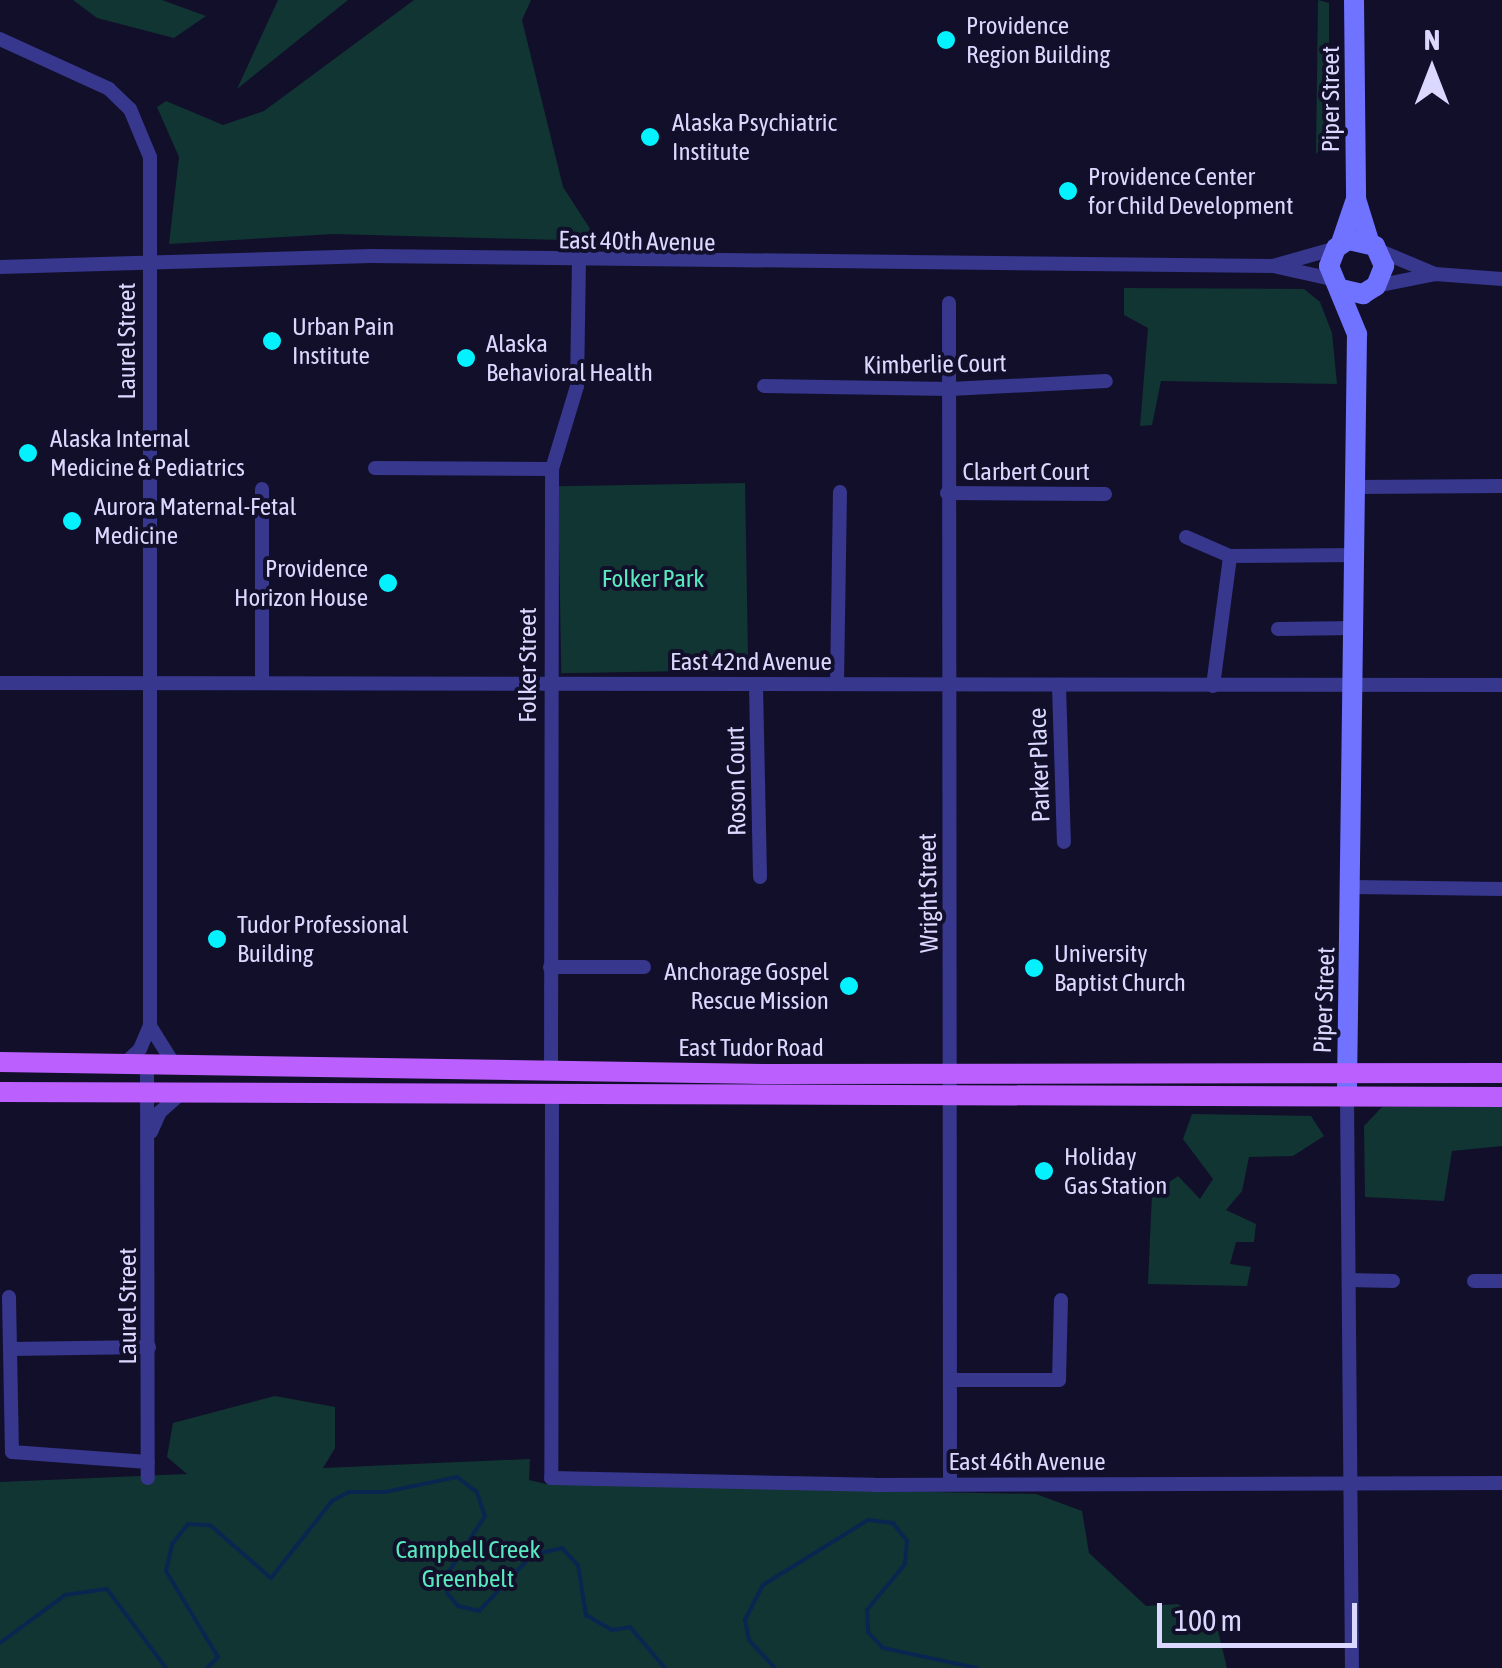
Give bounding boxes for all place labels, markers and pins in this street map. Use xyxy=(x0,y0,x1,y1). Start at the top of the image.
place label: Providence Region Building xyxy=(966,11,1110,70)
marker: Providence Region Building xyxy=(935,29,957,51)
place label: Alaska Psychiatric Institute xyxy=(672,108,837,167)
marker: Alaska Psychiatric Institute xyxy=(637,124,663,150)
place label: Providence Center for Child Development xyxy=(1088,162,1293,221)
marker: Providence Center for Child Development xyxy=(1057,180,1079,202)
place label: Urban Pain Institute xyxy=(292,312,394,371)
place label: Alaska Behavioral Health xyxy=(486,329,653,388)
marker: Urban Pain Institute xyxy=(261,330,283,352)
marker: Alaska Behavioral Health xyxy=(455,347,477,369)
place label: Alaska Internal Medicine & Pediatrics xyxy=(50,424,245,483)
marker: Alaska Internal Medicine & Pediatrics xyxy=(15,440,41,466)
place label: Aurora Maternal-Fetal Medicine xyxy=(94,492,296,551)
marker: Aurora Maternal-Fetal Medicine xyxy=(59,508,85,534)
place label: Providence Horizon House xyxy=(234,554,368,613)
marker: Providence Horizon House xyxy=(377,572,399,594)
place label: Tudor Professional Building xyxy=(237,910,408,969)
marker: Tudor Professional Building xyxy=(206,928,228,950)
place label: University Baptist Church xyxy=(1054,939,1186,998)
place label: Anchorage Gospel Rescue Mission xyxy=(664,957,829,1016)
marker: University Baptist Church xyxy=(1023,957,1045,979)
marker: Anchorage Gospel Rescue Mission xyxy=(838,975,860,997)
place label: Holiday Gas Station xyxy=(1064,1142,1167,1201)
marker: Holiday Gas Station xyxy=(1033,1160,1055,1182)

